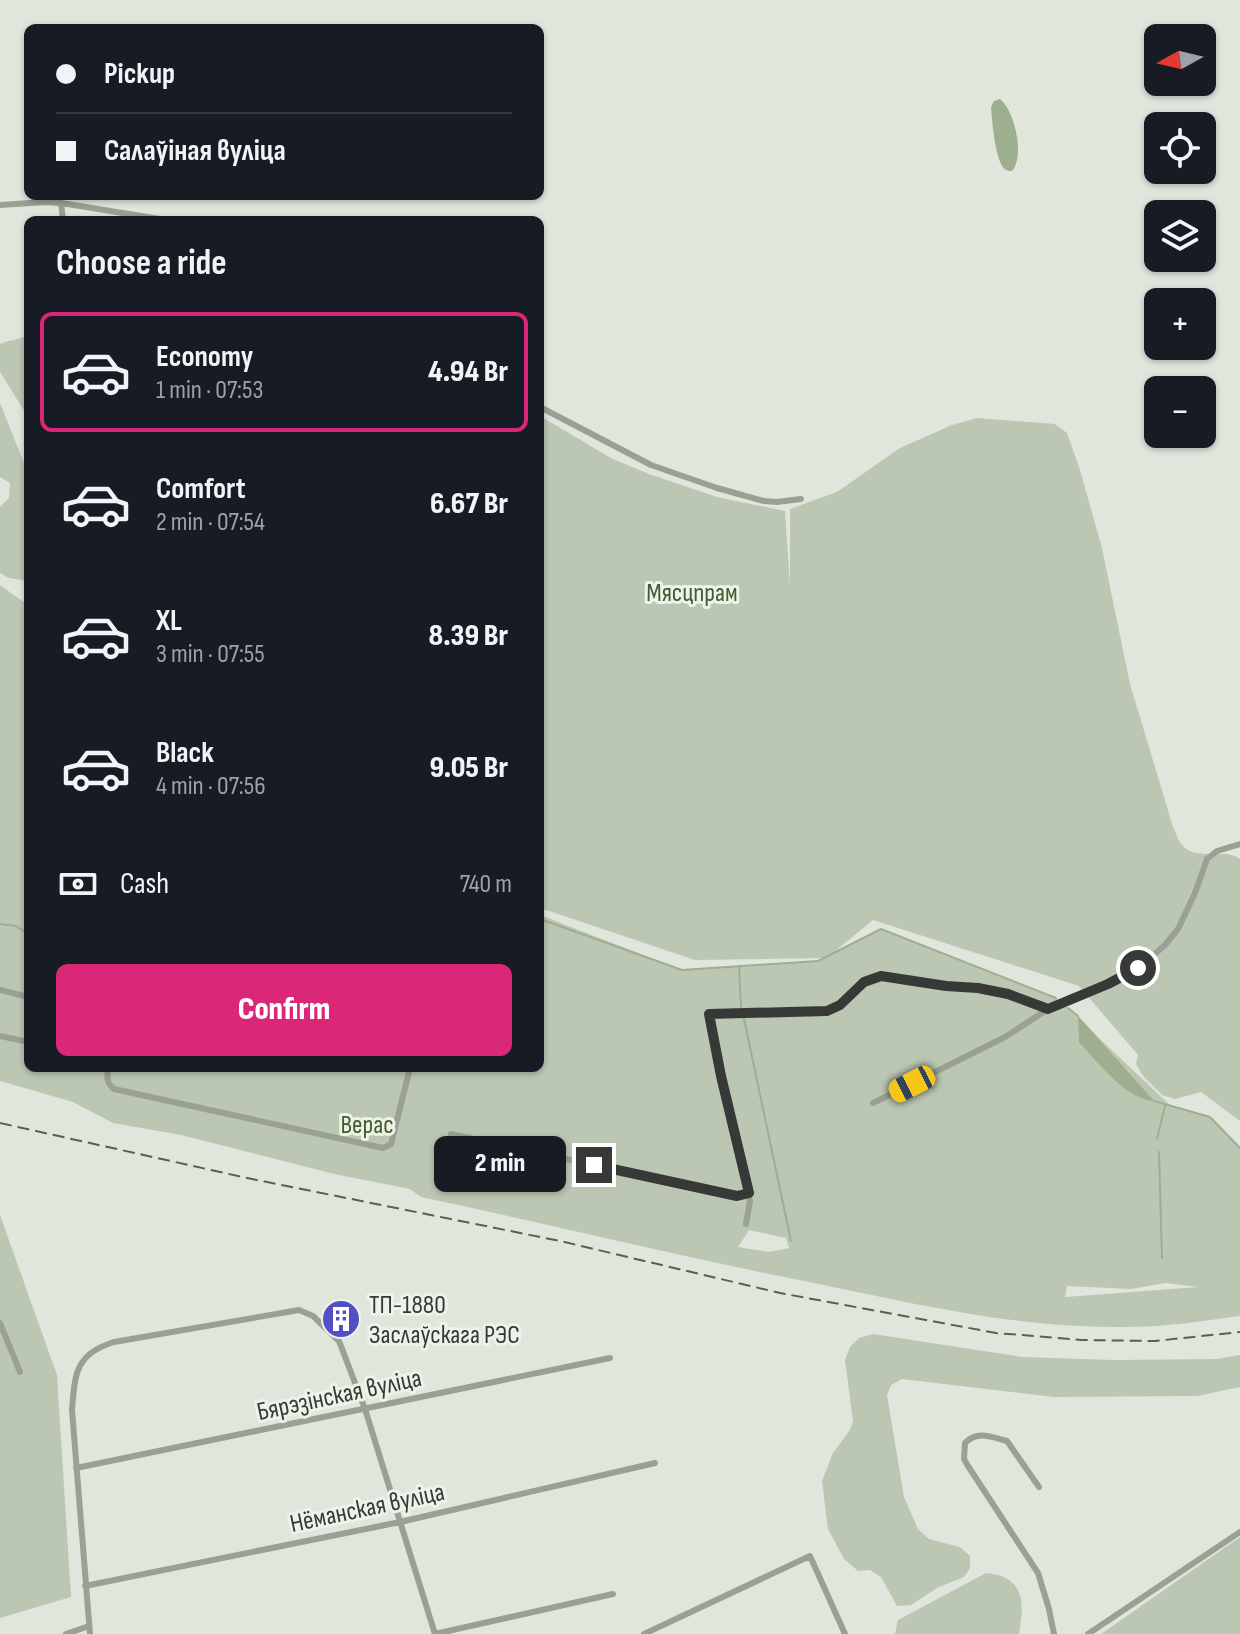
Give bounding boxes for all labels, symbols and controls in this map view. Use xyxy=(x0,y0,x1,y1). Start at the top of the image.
north arrow xyxy=(1144,24,1216,96)
map controls xyxy=(1144,24,1216,448)
text: Pickup xyxy=(104,56,175,92)
button: locate xyxy=(1144,112,1216,184)
text: Салаўіная вуліца xyxy=(104,133,286,169)
button: layers xyxy=(1144,200,1216,272)
text: Choose a ride xyxy=(56,242,227,285)
button: + xyxy=(1144,288,1216,360)
icon: car xyxy=(60,336,132,408)
text: Economy xyxy=(156,339,253,375)
text: 4.94 Br xyxy=(428,354,508,390)
text: 1 min · 07:53 xyxy=(156,375,263,406)
button: − xyxy=(1144,376,1216,448)
icon: car xyxy=(60,468,132,540)
text: Comfort xyxy=(156,471,246,507)
text: 6.67 Br xyxy=(430,486,508,522)
text: 2 min · 07:54 xyxy=(156,507,265,538)
park label: Мясцпрам xyxy=(646,578,738,609)
icon: car xyxy=(60,600,132,672)
text: XL xyxy=(156,603,182,639)
text: 8.39 Br xyxy=(429,618,508,654)
text: 3 min · 07:55 xyxy=(156,639,265,670)
icon: car xyxy=(60,732,132,804)
text: Black xyxy=(156,735,214,771)
text: 9.05 Br xyxy=(430,750,508,786)
text: 4 min · 07:56 xyxy=(156,771,266,802)
icon: cash xyxy=(56,862,100,906)
text: Cash xyxy=(120,866,169,902)
text: 740 m xyxy=(460,869,512,900)
route start xyxy=(1120,950,1156,986)
button: Confirm xyxy=(56,964,512,1056)
car xyxy=(885,1062,939,1106)
park label: Верас xyxy=(340,1110,394,1141)
callout: 2 min xyxy=(434,1137,566,1193)
route end xyxy=(576,1147,612,1183)
text: 2 min xyxy=(475,1148,525,1179)
place label: ТП-1880 Заслаўскага РЭС xyxy=(369,1290,520,1351)
building icon: ТП-1880 Заслаўскага РЭС xyxy=(320,1298,362,1340)
street label: Бярэзінская вуліца xyxy=(254,1363,424,1428)
street label: Нёманская вуліца xyxy=(287,1477,447,1540)

